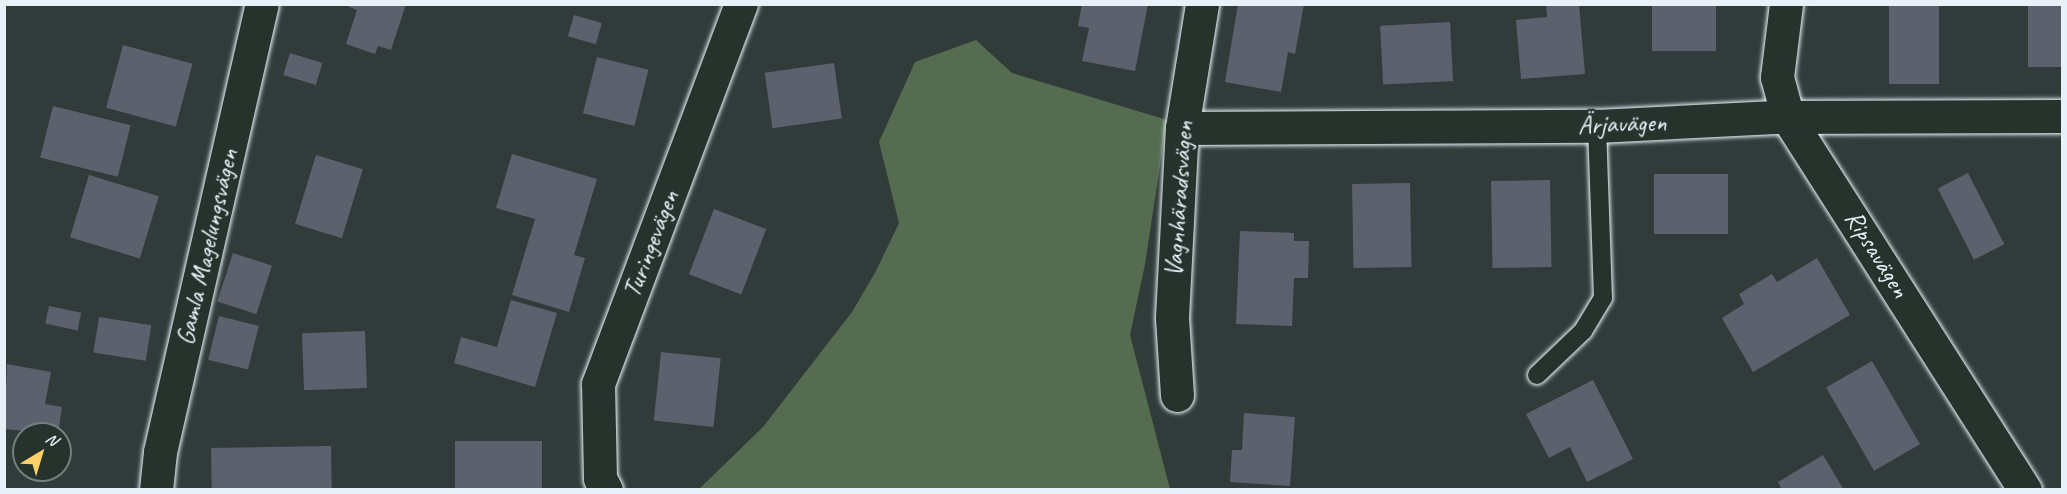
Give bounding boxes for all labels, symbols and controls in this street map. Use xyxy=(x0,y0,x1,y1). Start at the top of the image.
street label: Ärjavägen xyxy=(1577,107,1667,141)
street label: Vagnhäradsvägen xyxy=(1158,120,1200,278)
street label: Gamla Magelungsvägen xyxy=(169,146,245,348)
street label: Turingevägen xyxy=(616,186,686,302)
street label: Ripsavägen xyxy=(1838,204,1916,304)
north arrow xyxy=(12,422,72,482)
text: N xyxy=(42,428,62,450)

